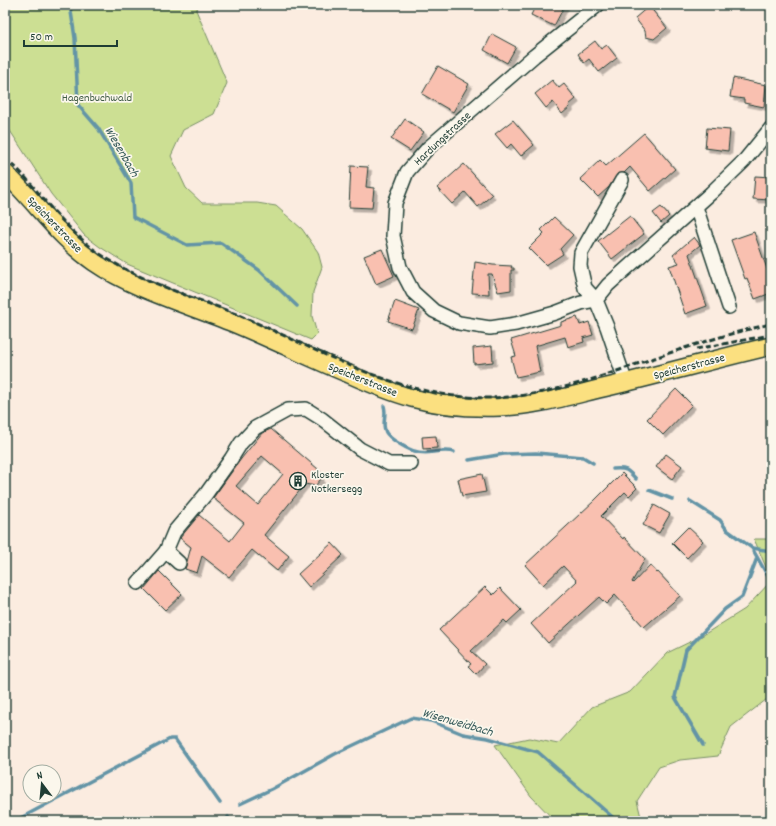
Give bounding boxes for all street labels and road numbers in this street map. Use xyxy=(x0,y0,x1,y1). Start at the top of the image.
street label: Hardungstrasse xyxy=(411,108,475,170)
street label: Speicherstrasse xyxy=(22,193,85,257)
street label: Speicherstrasse xyxy=(652,350,727,385)
street label: Speicherstrasse xyxy=(325,359,400,402)

